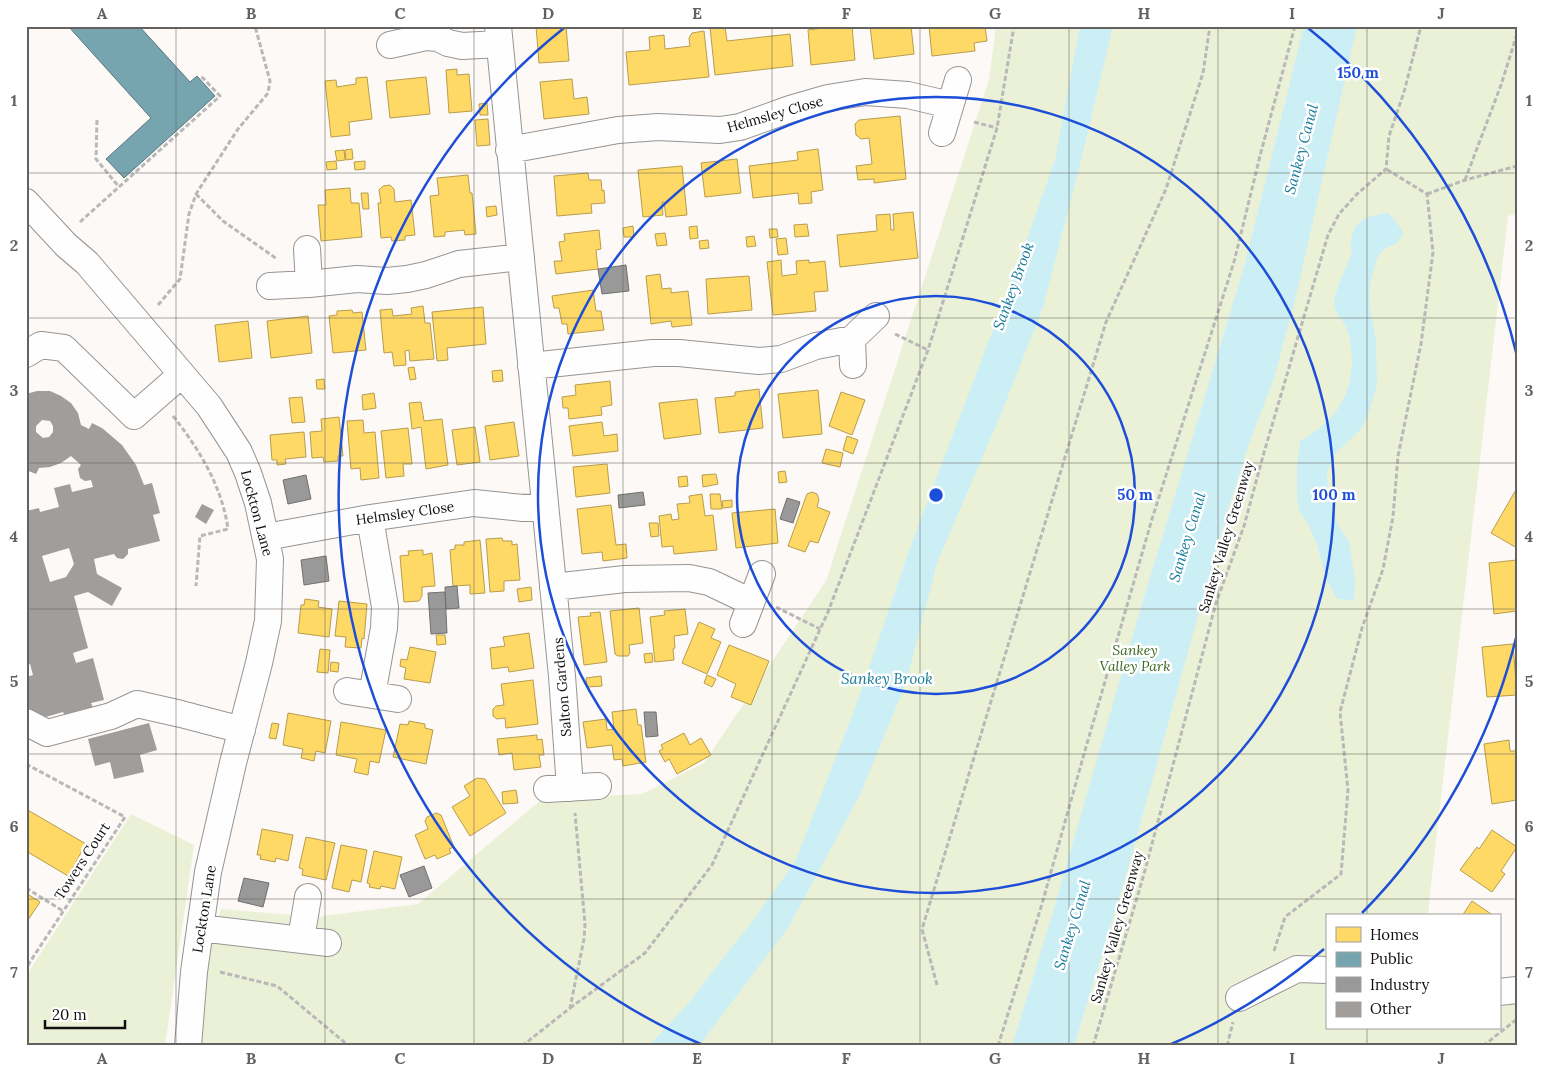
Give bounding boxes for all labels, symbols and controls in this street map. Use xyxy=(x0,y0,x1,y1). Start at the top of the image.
text: A xyxy=(97,3,108,23)
text: B xyxy=(246,3,257,23)
text: C xyxy=(394,3,406,23)
text: D xyxy=(542,3,554,23)
text: E xyxy=(692,3,702,23)
text: F xyxy=(841,3,851,23)
text: G xyxy=(989,3,1001,23)
text: H xyxy=(1138,3,1151,23)
text: I xyxy=(1289,3,1295,23)
text: J xyxy=(1437,3,1445,23)
text: 150 m xyxy=(1337,63,1379,82)
text: 1 xyxy=(11,90,17,110)
text: 1 xyxy=(1526,90,1532,110)
street label: Helmsley Close xyxy=(725,92,826,136)
water label: Sankey Canal xyxy=(1280,101,1322,196)
text: 2 xyxy=(10,235,18,255)
text: 2 xyxy=(1525,235,1533,255)
water label: Sankey Brook xyxy=(988,239,1038,332)
text: 3 xyxy=(10,380,19,400)
text: 3 xyxy=(1525,380,1534,400)
street label: Sankey Valley Greenway xyxy=(1194,459,1258,615)
street label: Lockton Lane xyxy=(237,468,277,559)
text: 50 m xyxy=(1117,485,1153,504)
text: 100 m xyxy=(1313,485,1356,504)
centre of rings xyxy=(927,486,945,504)
water label: Sankey Canal xyxy=(1164,489,1210,584)
street label: Helmsley Close xyxy=(355,497,456,529)
text: 4 xyxy=(10,526,19,546)
text: 4 xyxy=(1525,526,1534,546)
street label: Salton Gardens xyxy=(549,637,575,737)
park label: Sankey Valley Park xyxy=(1100,641,1170,675)
water label: Sankey Brook xyxy=(841,669,933,688)
text: 5 xyxy=(10,671,19,691)
text: 5 xyxy=(1525,671,1534,691)
text: 6 xyxy=(9,816,19,836)
text: 6 xyxy=(1524,816,1534,836)
street label: Towers Court xyxy=(50,818,114,903)
street label: Sankey Valley Greenway xyxy=(1087,848,1148,1005)
street label: Lockton Lane xyxy=(188,863,220,954)
water label: Sankey Canal xyxy=(1049,877,1095,972)
legend xyxy=(1326,914,1500,1030)
text: Homes xyxy=(1370,925,1419,944)
text: Public xyxy=(1370,949,1413,968)
text: 7 xyxy=(10,962,18,982)
text: 7 xyxy=(1525,962,1533,982)
text: Industry xyxy=(1370,975,1429,994)
scale bar xyxy=(45,997,125,1029)
text: Other xyxy=(1370,999,1412,1018)
text: 20 m xyxy=(52,1005,87,1024)
text: A xyxy=(97,1048,108,1068)
text: B xyxy=(246,1048,257,1068)
text: C xyxy=(394,1048,406,1068)
text: D xyxy=(542,1048,554,1068)
text: E xyxy=(692,1048,702,1068)
text: F xyxy=(841,1048,851,1068)
text: G xyxy=(989,1048,1001,1068)
text: H xyxy=(1138,1048,1151,1068)
text: I xyxy=(1289,1048,1295,1068)
text: J xyxy=(1437,1048,1445,1068)

